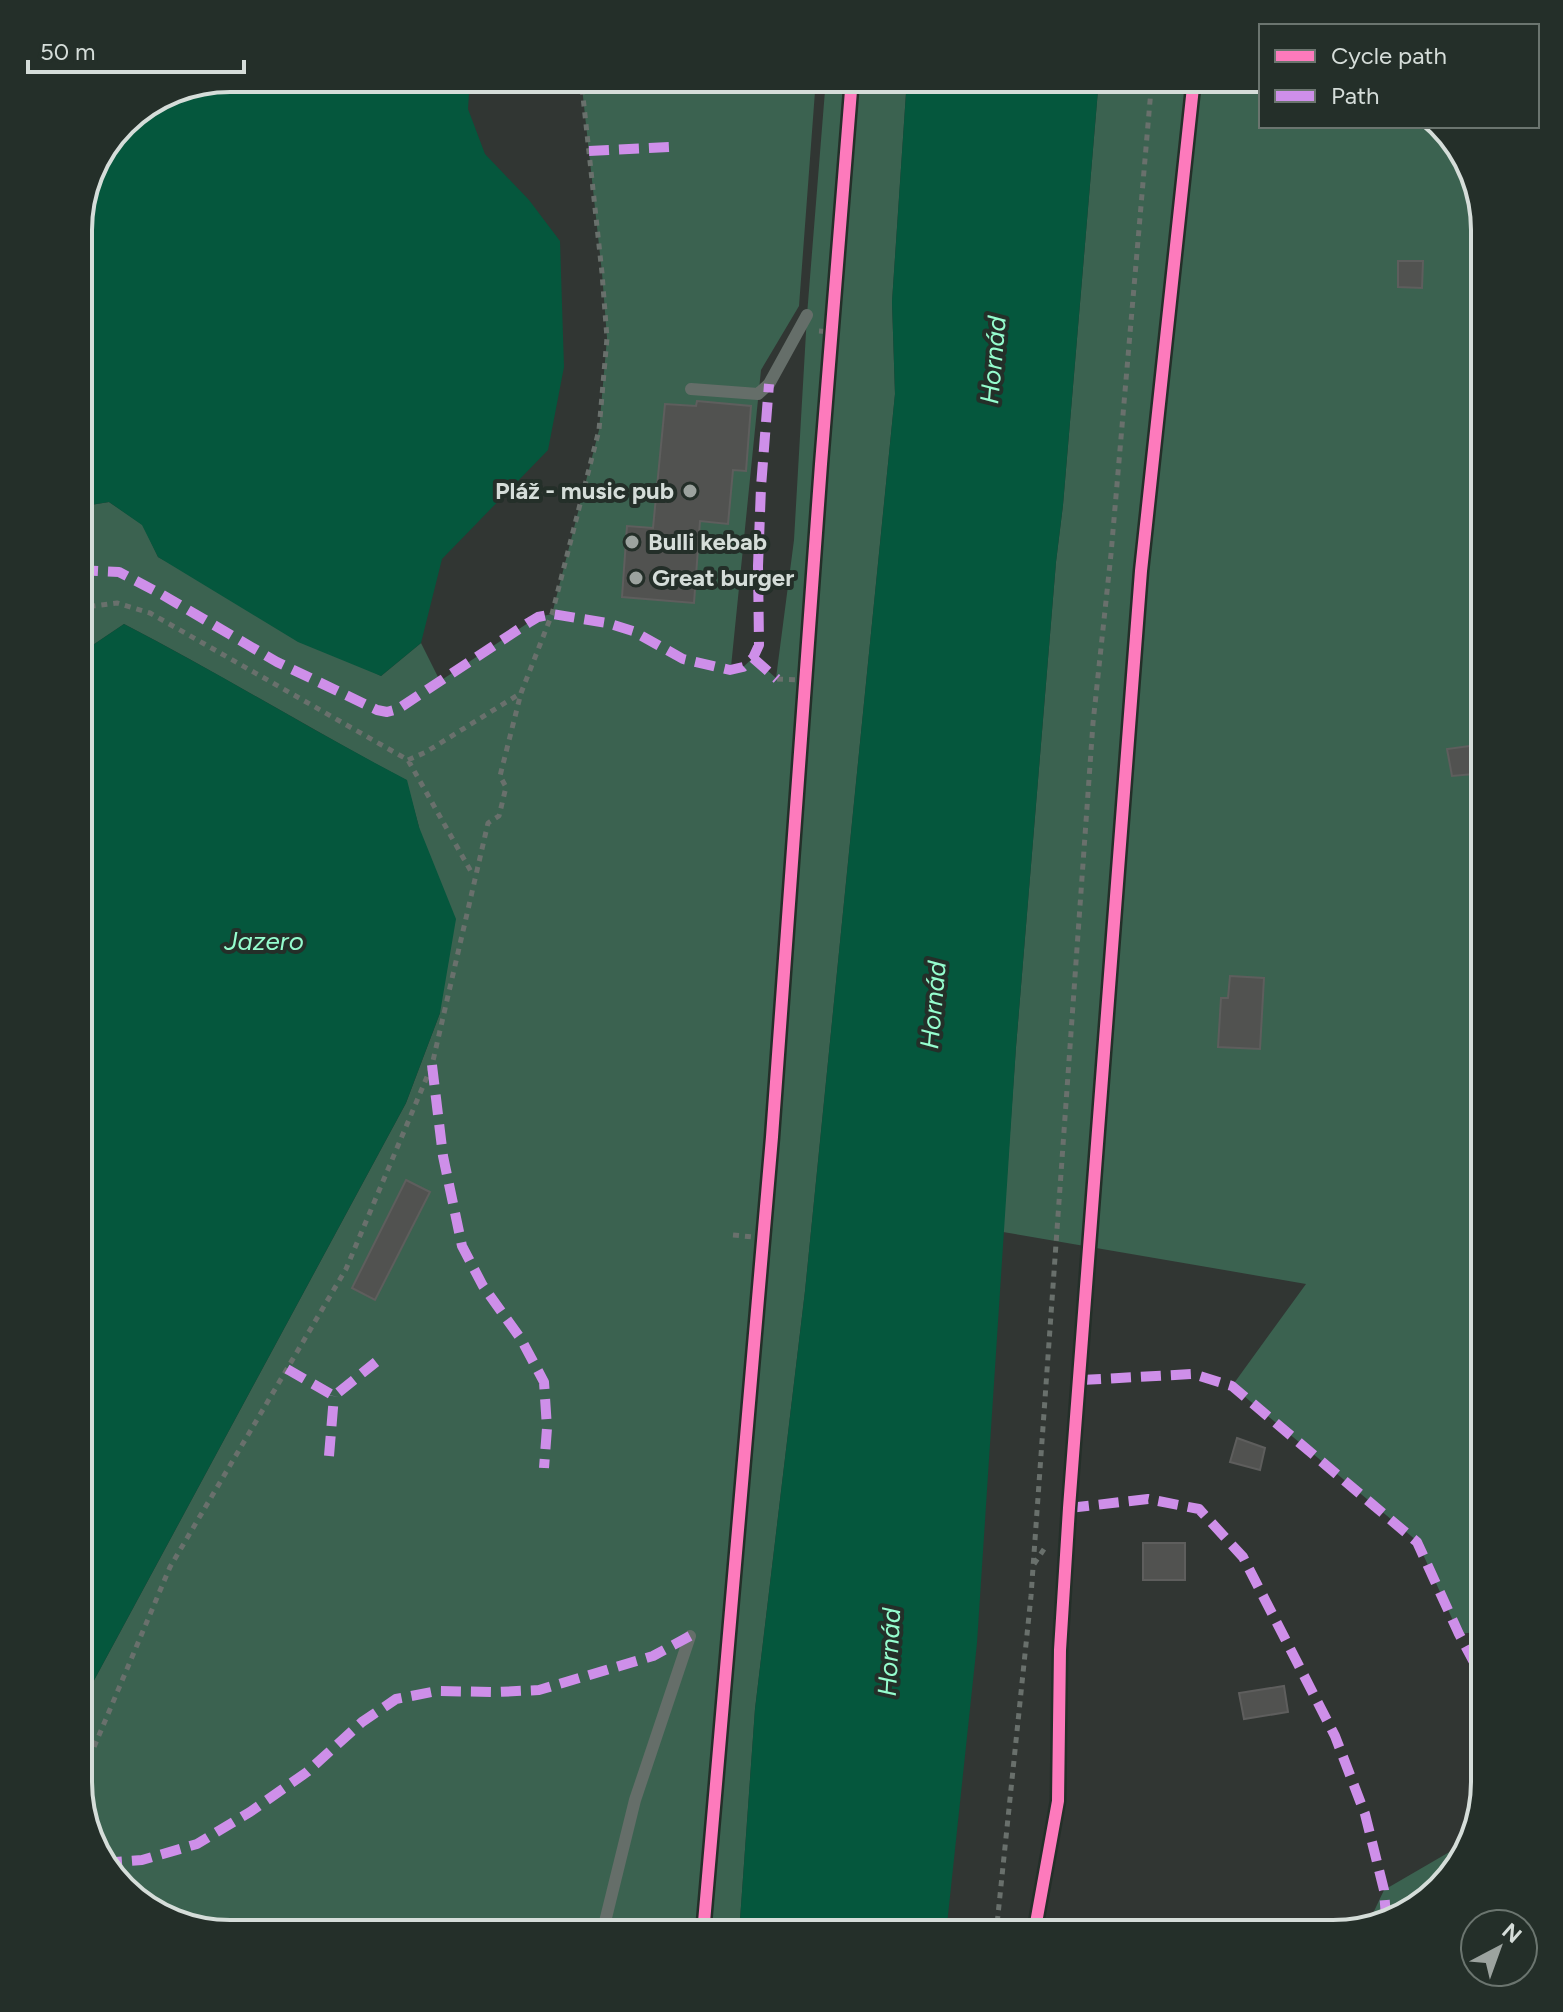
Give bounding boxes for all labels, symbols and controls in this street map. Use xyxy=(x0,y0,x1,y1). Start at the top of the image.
scale bar xyxy=(28,24,244,74)
legend xyxy=(1259,24,1539,128)
text: 50 m xyxy=(40,37,96,66)
text: Cycle path xyxy=(1331,41,1447,70)
text: Path xyxy=(1331,81,1379,110)
water label: Hornád xyxy=(973,314,1013,405)
place label: Pláž - music pub xyxy=(495,476,674,505)
marker: Pláž - music pub xyxy=(681,482,699,500)
place label: Bulli kebab xyxy=(648,527,767,556)
marker: Bulli kebab xyxy=(623,533,641,551)
place label: Great burger xyxy=(652,563,794,592)
marker: Great burger xyxy=(627,569,645,587)
water label: Jazero xyxy=(223,925,304,957)
water label: Hornád xyxy=(913,959,953,1050)
water label: Hornád xyxy=(871,1606,907,1697)
north arrow xyxy=(1459,1908,1539,1988)
text: N xyxy=(1497,1918,1527,1949)

